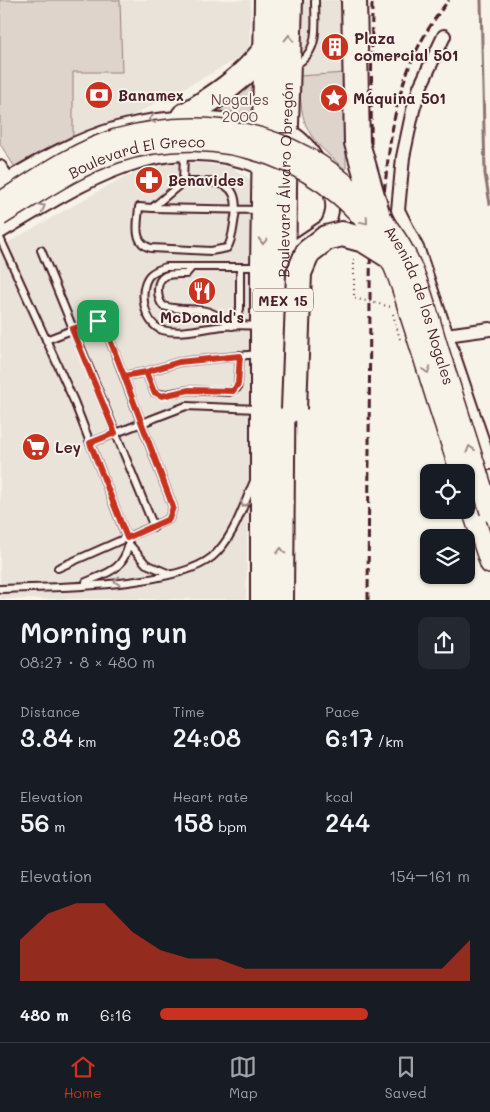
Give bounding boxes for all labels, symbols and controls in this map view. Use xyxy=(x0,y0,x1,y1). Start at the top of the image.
place label: Plaza comercial 501 xyxy=(354,28,459,65)
building icon: Plaza comercial 501 xyxy=(320,32,350,62)
one-way arrow xyxy=(284,34,294,42)
bank icon: Banamex xyxy=(84,80,114,110)
street label: Boulevard Álvaro Obregón xyxy=(273,82,297,278)
place icon: Máquina 501 xyxy=(319,83,349,113)
place label: Banamex xyxy=(118,85,184,105)
place label: Máquina 501 xyxy=(353,88,446,108)
park label: Nogales 2000 xyxy=(211,89,269,126)
one-way arrow xyxy=(148,114,156,124)
street label: Boulevard El Greco xyxy=(65,131,206,183)
pharmacy icon: Benavides xyxy=(134,165,164,195)
place label: Benavides xyxy=(168,170,244,190)
one-way arrow xyxy=(37,204,46,214)
one-way arrow xyxy=(360,216,369,225)
street label: Avenida de los Nogales xyxy=(380,221,459,387)
one-way arrow xyxy=(258,237,269,245)
restaurant icon: McDonald's xyxy=(187,276,217,306)
road number: MEX 15 xyxy=(253,288,313,312)
pin xyxy=(77,300,119,342)
icon: arrive xyxy=(84,307,112,335)
place label: McDonald's xyxy=(160,307,244,327)
one-way arrow xyxy=(421,365,431,374)
supermarket icon: Ley xyxy=(21,432,51,462)
place label: Ley xyxy=(55,437,81,457)
one-way arrow xyxy=(466,445,476,453)
map controls xyxy=(420,464,475,584)
button: locate xyxy=(420,464,475,519)
one-way arrow xyxy=(240,499,250,507)
button: layers xyxy=(420,529,475,584)
one-way arrow xyxy=(276,547,286,554)
one-way arrow xyxy=(113,576,121,587)
text: Morning run xyxy=(20,614,187,650)
button: share xyxy=(418,617,470,669)
text: 08:27 · 8 × 480 m xyxy=(20,651,155,672)
text: Distance xyxy=(20,702,80,721)
text: Time xyxy=(173,702,205,721)
text: Pace xyxy=(325,702,360,721)
text: 3.84 xyxy=(20,721,73,753)
text: 24:08 xyxy=(173,721,241,753)
text: 6:17 xyxy=(325,721,373,753)
text: km xyxy=(73,732,96,751)
text: /km xyxy=(373,732,404,751)
text: Elevation xyxy=(20,787,83,806)
text: Heart rate xyxy=(173,787,248,806)
text: kcal xyxy=(325,787,353,806)
text: 56 xyxy=(20,806,50,838)
text: 158 xyxy=(173,806,214,838)
text: 244 xyxy=(325,806,370,838)
text: m xyxy=(50,817,65,836)
text: bpm xyxy=(214,817,247,836)
text: Elevation xyxy=(20,865,92,886)
text: 154–161 m xyxy=(389,865,470,886)
text: 480 m xyxy=(20,1004,69,1025)
text: 6:16 xyxy=(100,1004,131,1025)
tab: Home xyxy=(64,1053,102,1102)
tab: Map xyxy=(229,1053,258,1102)
tab: Saved xyxy=(385,1053,426,1102)

